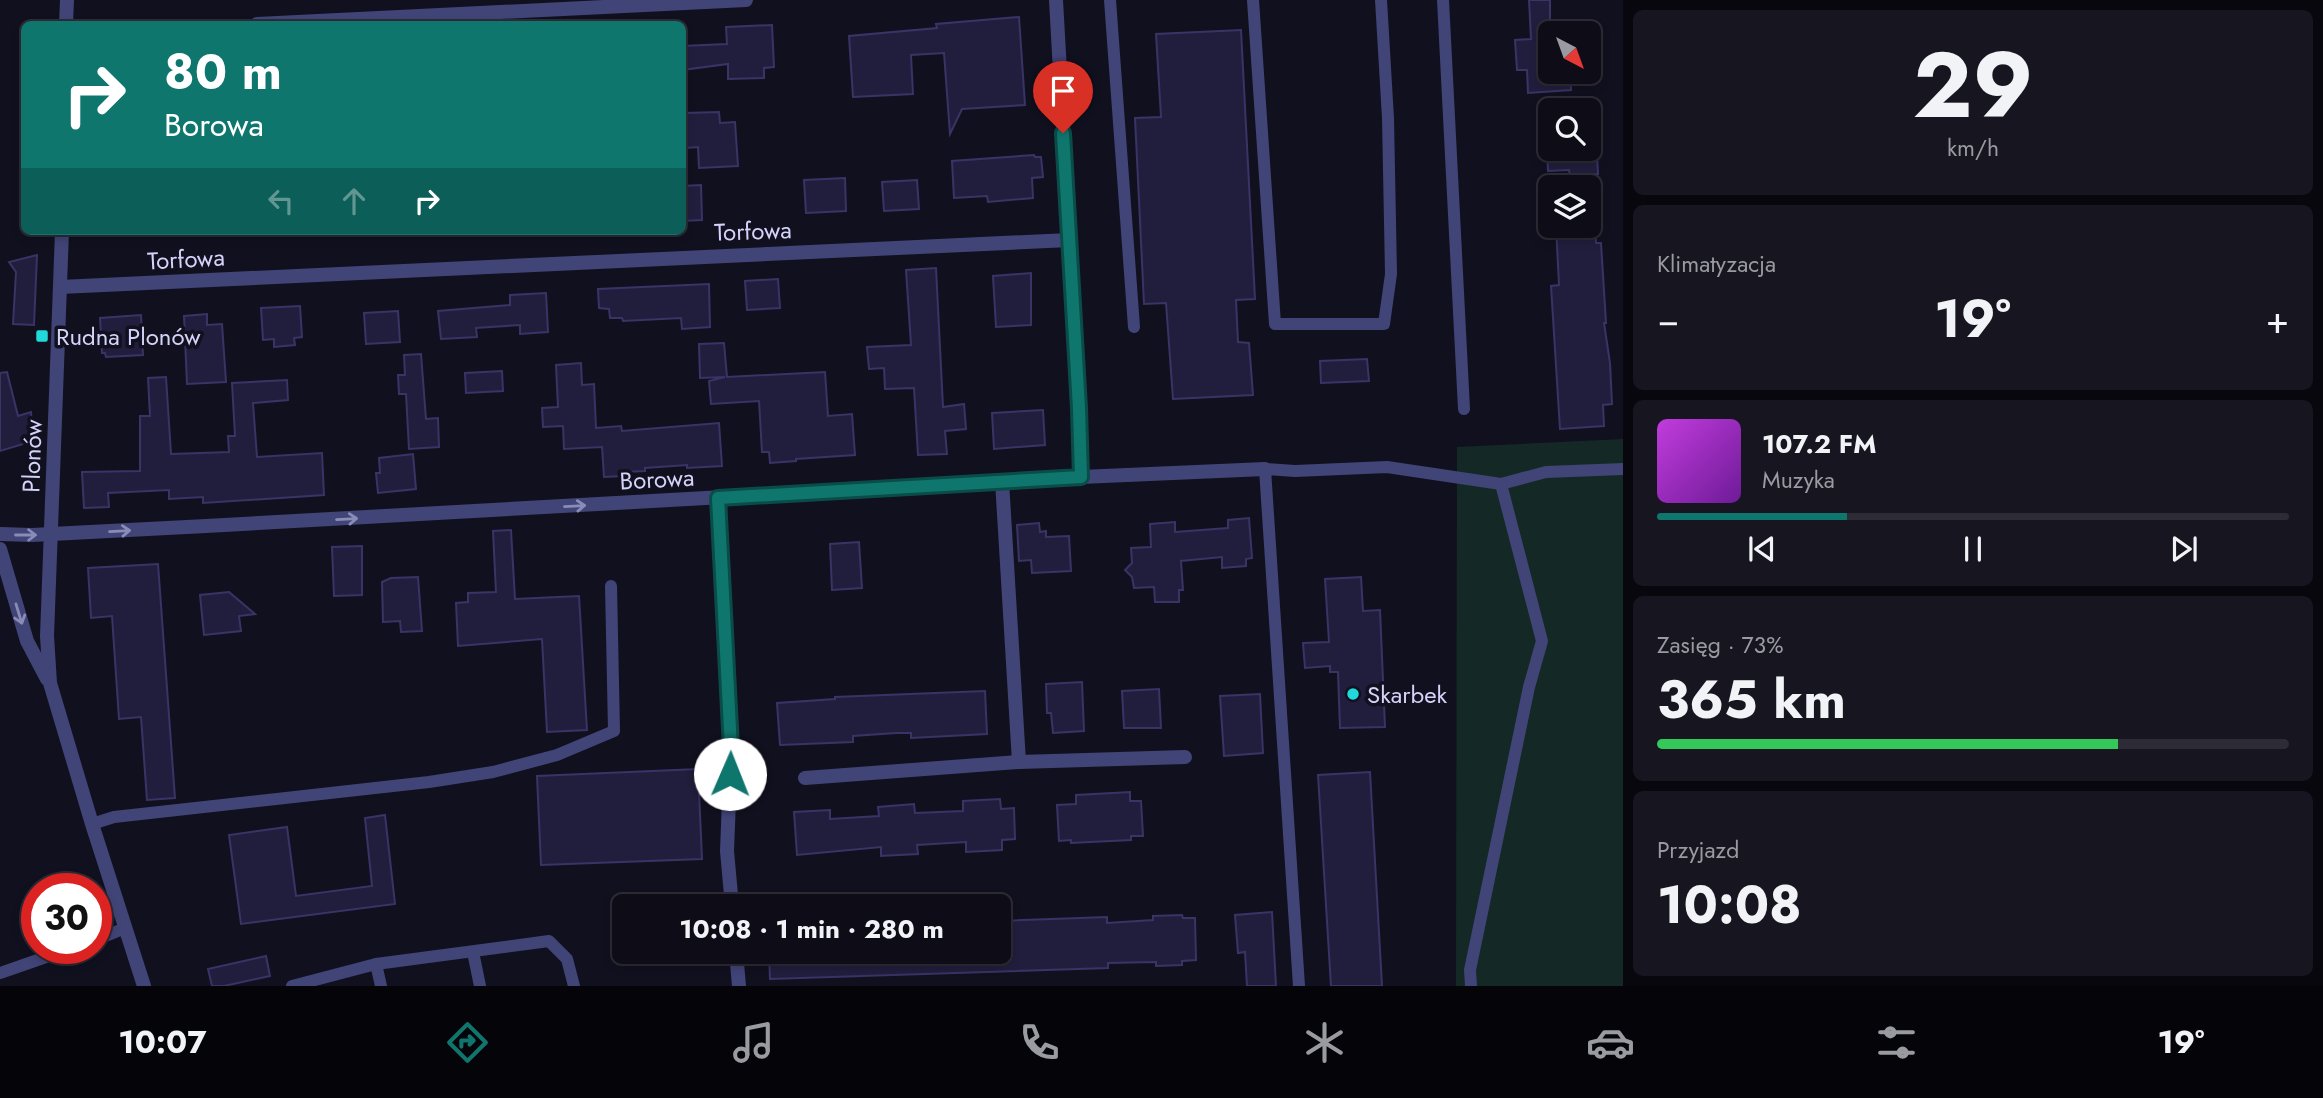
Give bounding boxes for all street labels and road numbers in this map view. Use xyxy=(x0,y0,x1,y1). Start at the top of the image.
street label: Torfowa xyxy=(714,212,792,250)
street label: Torfowa xyxy=(146,239,226,279)
street label: Plonów xyxy=(13,418,51,493)
street label: Borowa xyxy=(619,460,695,498)

